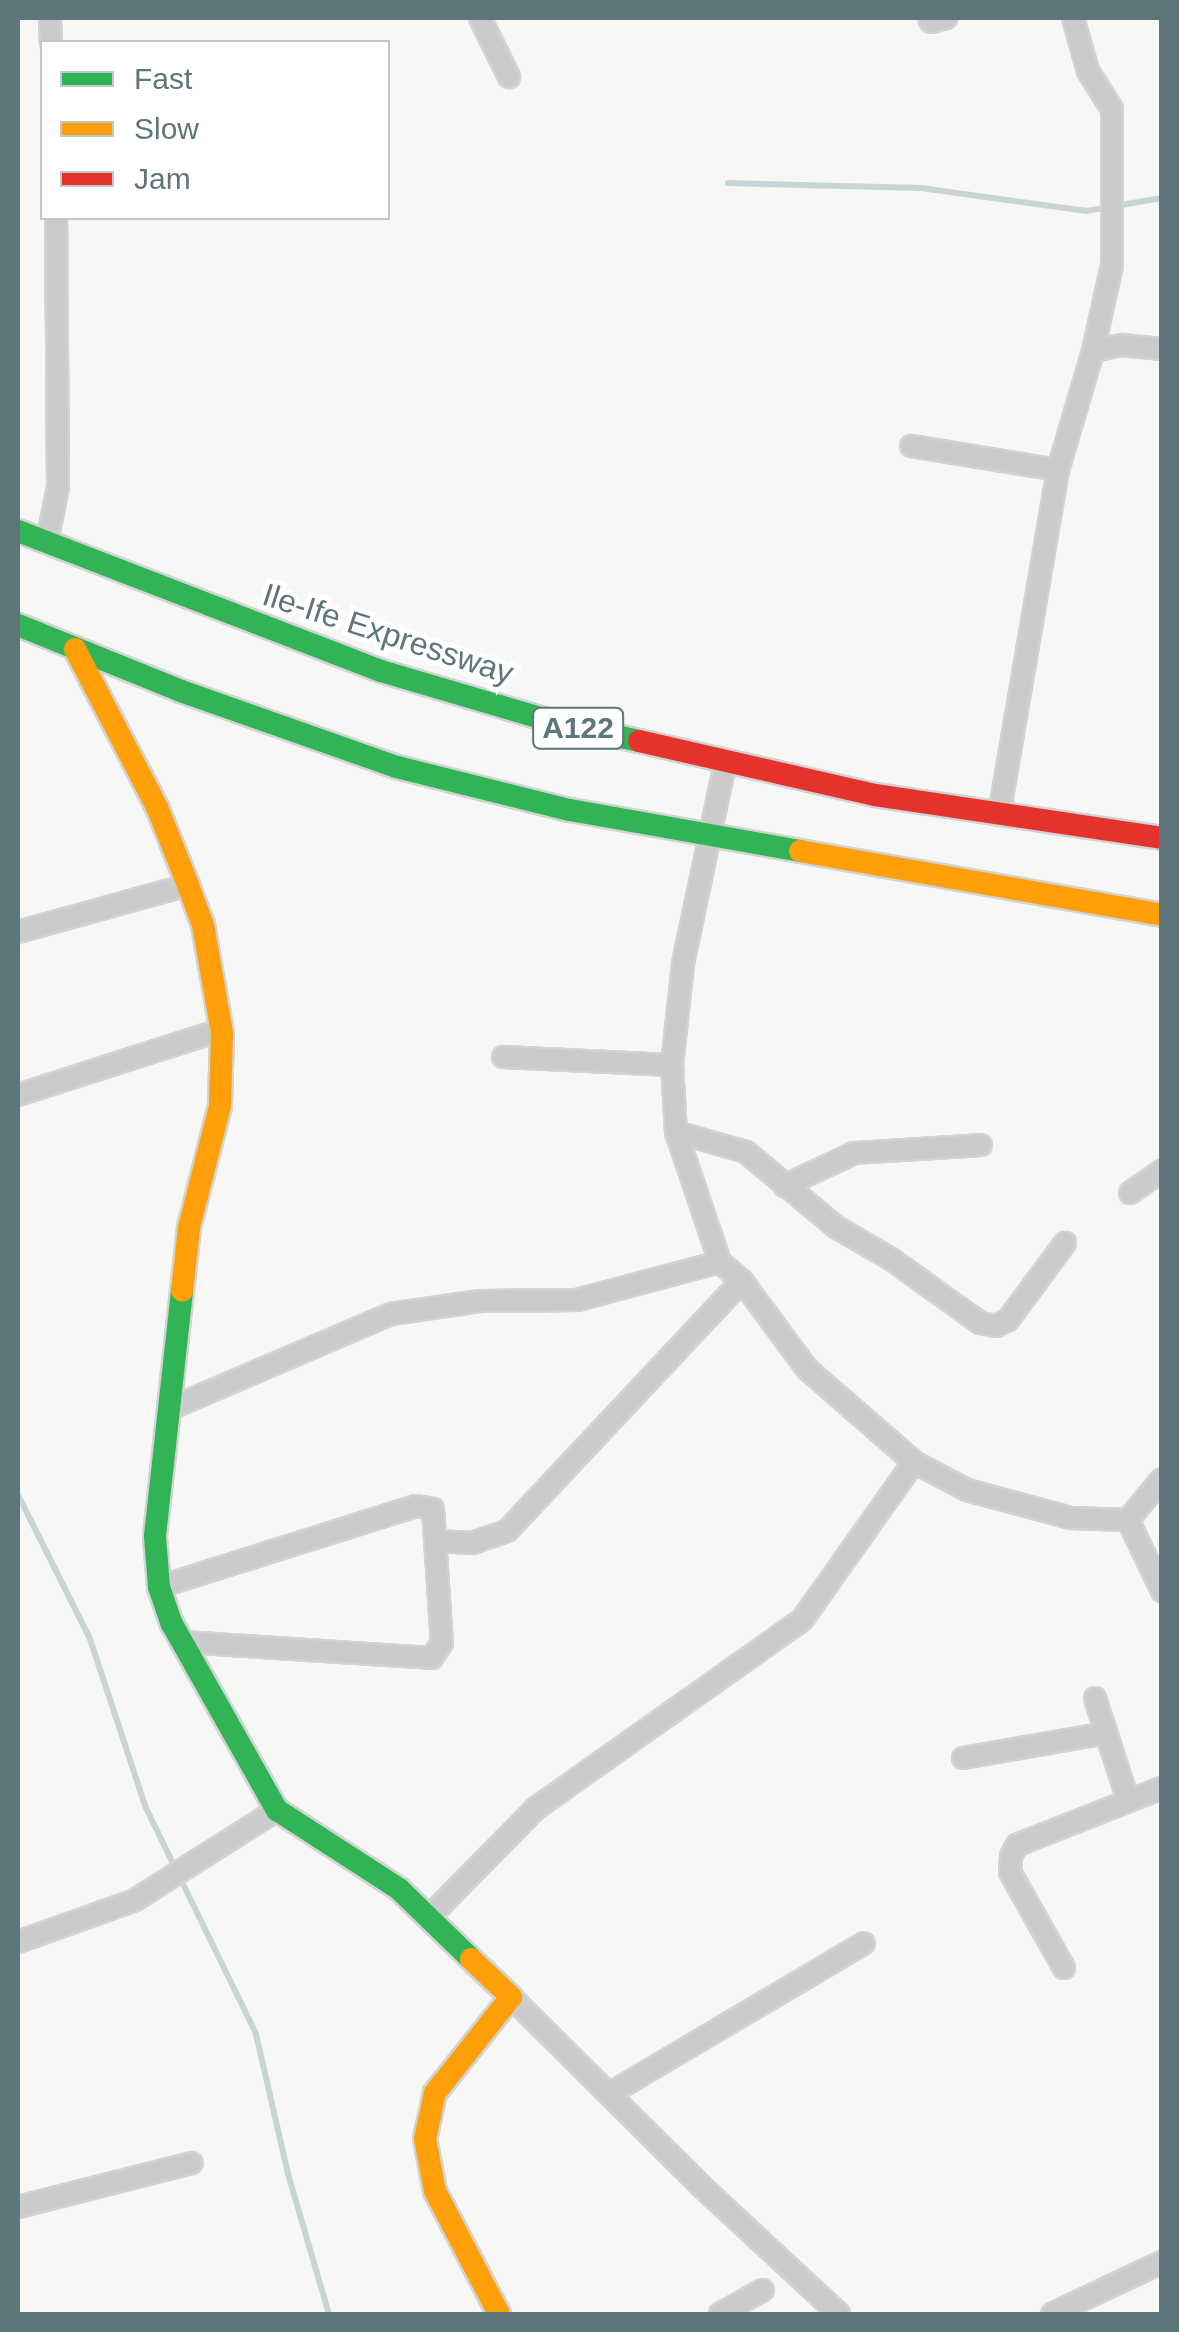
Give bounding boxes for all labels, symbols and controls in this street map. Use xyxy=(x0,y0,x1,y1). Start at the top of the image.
legend xyxy=(40,40,390,220)
text: Fast xyxy=(134,62,192,95)
text: Slow xyxy=(134,112,199,145)
text: Jam xyxy=(134,162,191,195)
street label: Ile-Ife Expressway xyxy=(258,575,518,693)
road number: A122 xyxy=(530,703,626,753)

